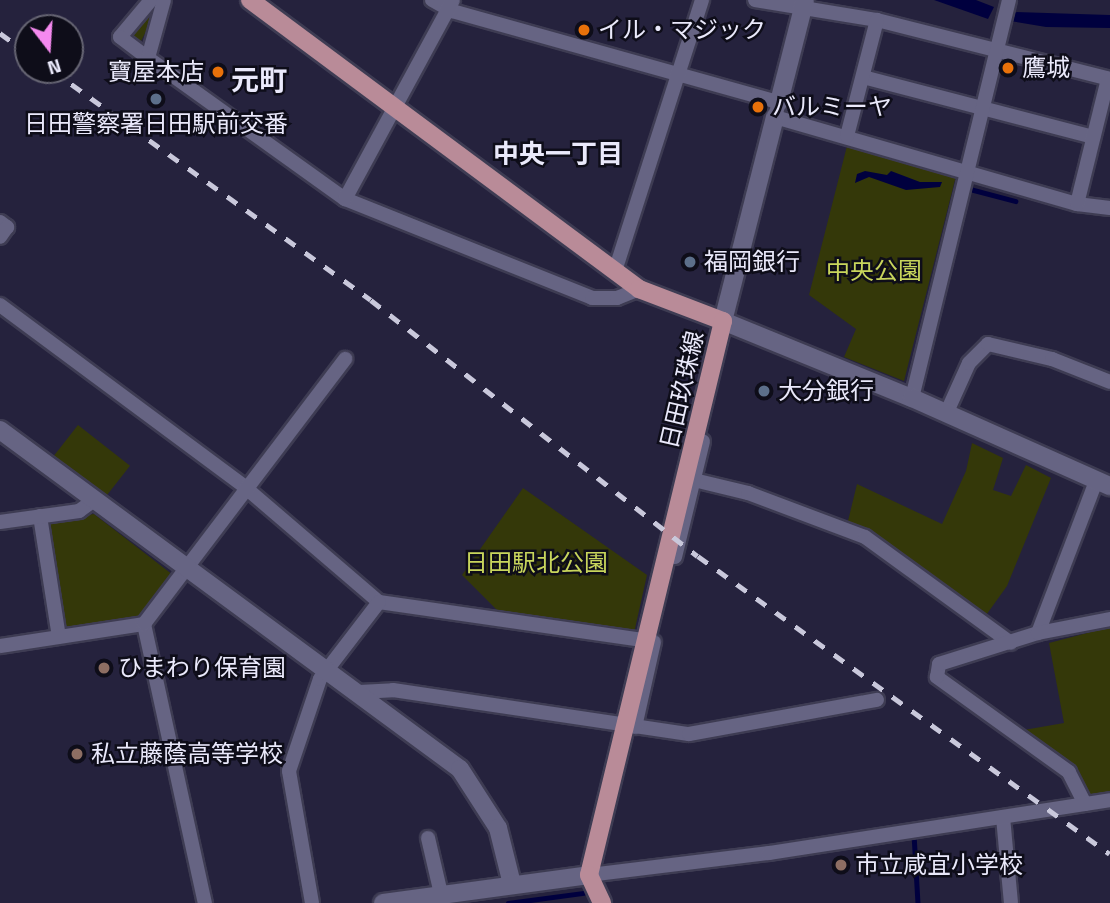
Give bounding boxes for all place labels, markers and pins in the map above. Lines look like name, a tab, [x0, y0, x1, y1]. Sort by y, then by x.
place label: イル・マジック	[598, 16, 766, 44]
marker: イル・マジック	[576, 22, 592, 38]
place label: 鷹城	[1022, 54, 1070, 82]
place label: 寶屋本店	[108, 58, 204, 86]
marker: 鷹城	[1000, 60, 1016, 76]
marker: 寶屋本店	[210, 64, 226, 80]
marker: 日田警察署日田駅前交番	[148, 91, 164, 107]
place label: バルミーヤ	[772, 93, 892, 121]
marker: バルミーヤ	[750, 99, 766, 115]
place label: 日田警察署日田駅前交番	[24, 110, 288, 138]
place label: 福岡銀行	[704, 248, 800, 276]
marker: 福岡銀行	[682, 254, 698, 270]
place label: 大分銀行	[778, 377, 874, 405]
marker: 大分銀行	[756, 383, 772, 399]
place label: ひまわり保育園	[118, 654, 286, 682]
marker: ひまわり保育園	[96, 660, 112, 676]
place label: 私立藤蔭高等学校	[91, 740, 283, 768]
marker: 私立藤蔭高等学校	[69, 746, 85, 762]
place label: 市立咸宜小学校	[855, 851, 1023, 879]
marker: 市立咸宜小学校	[833, 857, 849, 873]

